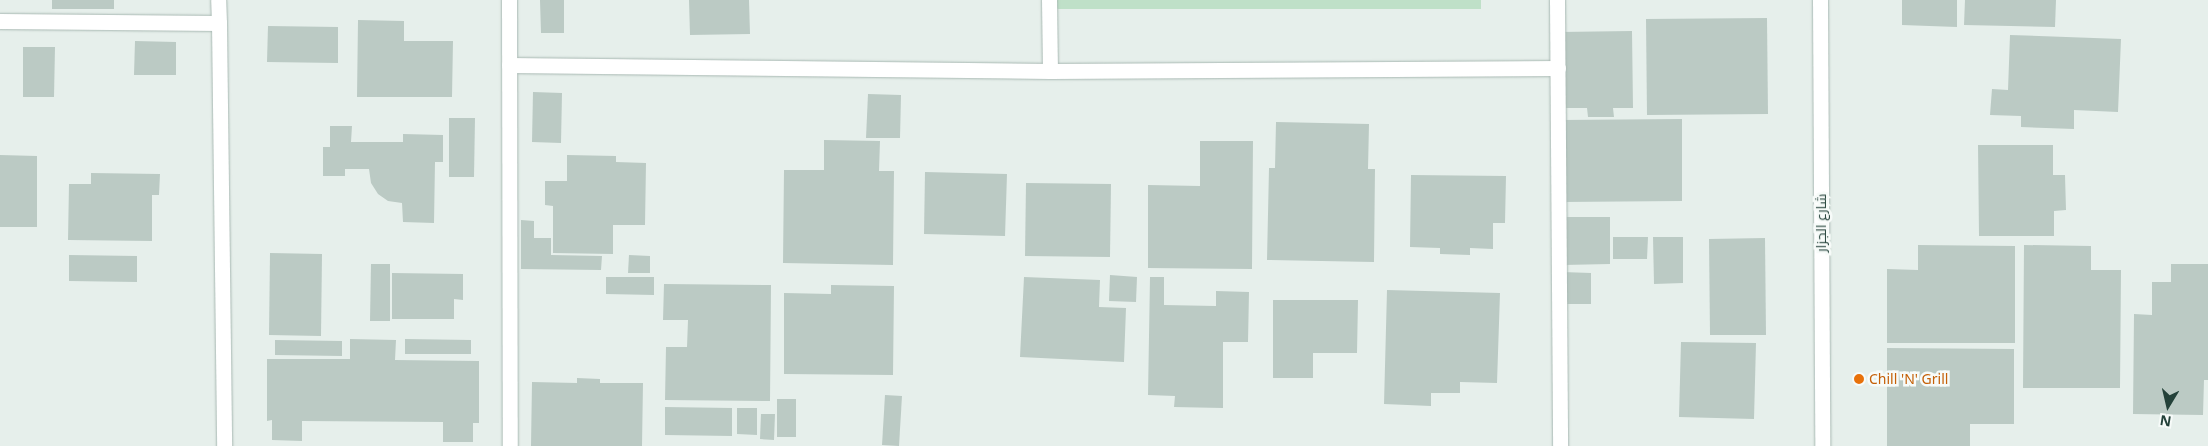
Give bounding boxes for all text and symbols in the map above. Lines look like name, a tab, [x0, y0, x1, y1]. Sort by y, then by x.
street label: شارع الجزار	[1813, 194, 1829, 252]
place label: Chill 'N' Grill	[1869, 371, 1948, 387]
marker: Chill 'N' Grill	[1853, 373, 1865, 385]
north arrow	[2143, 381, 2193, 431]
text: N	[2158, 411, 2173, 432]

